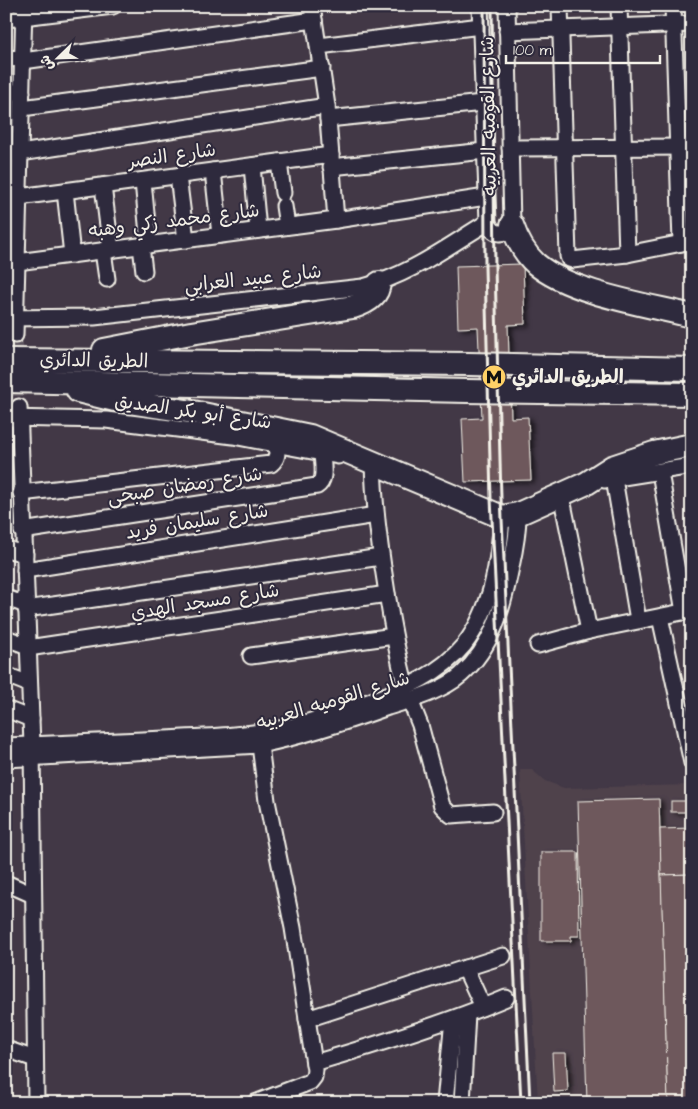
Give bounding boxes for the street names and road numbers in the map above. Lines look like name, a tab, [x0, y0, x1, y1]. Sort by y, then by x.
street label: شارع القوميه العربيه	[474, 36, 504, 196]
street label: شارع النصر	[124, 136, 218, 176]
street label: شارع محمد زكي وهبه	[87, 197, 261, 247]
street label: شارع عبيد العرابي	[183, 258, 323, 302]
street label: الطريق الدائري	[39, 347, 149, 375]
street label: شارع أبو بكر الصديق	[113, 388, 273, 436]
street label: شارع رمضان صبحى	[106, 460, 264, 512]
street label: شارع سليمان فريد	[124, 497, 270, 547]
street label: شارع مسجد الهدي	[129, 577, 281, 627]
street label: شارع القوميه العربيه	[253, 665, 413, 737]

